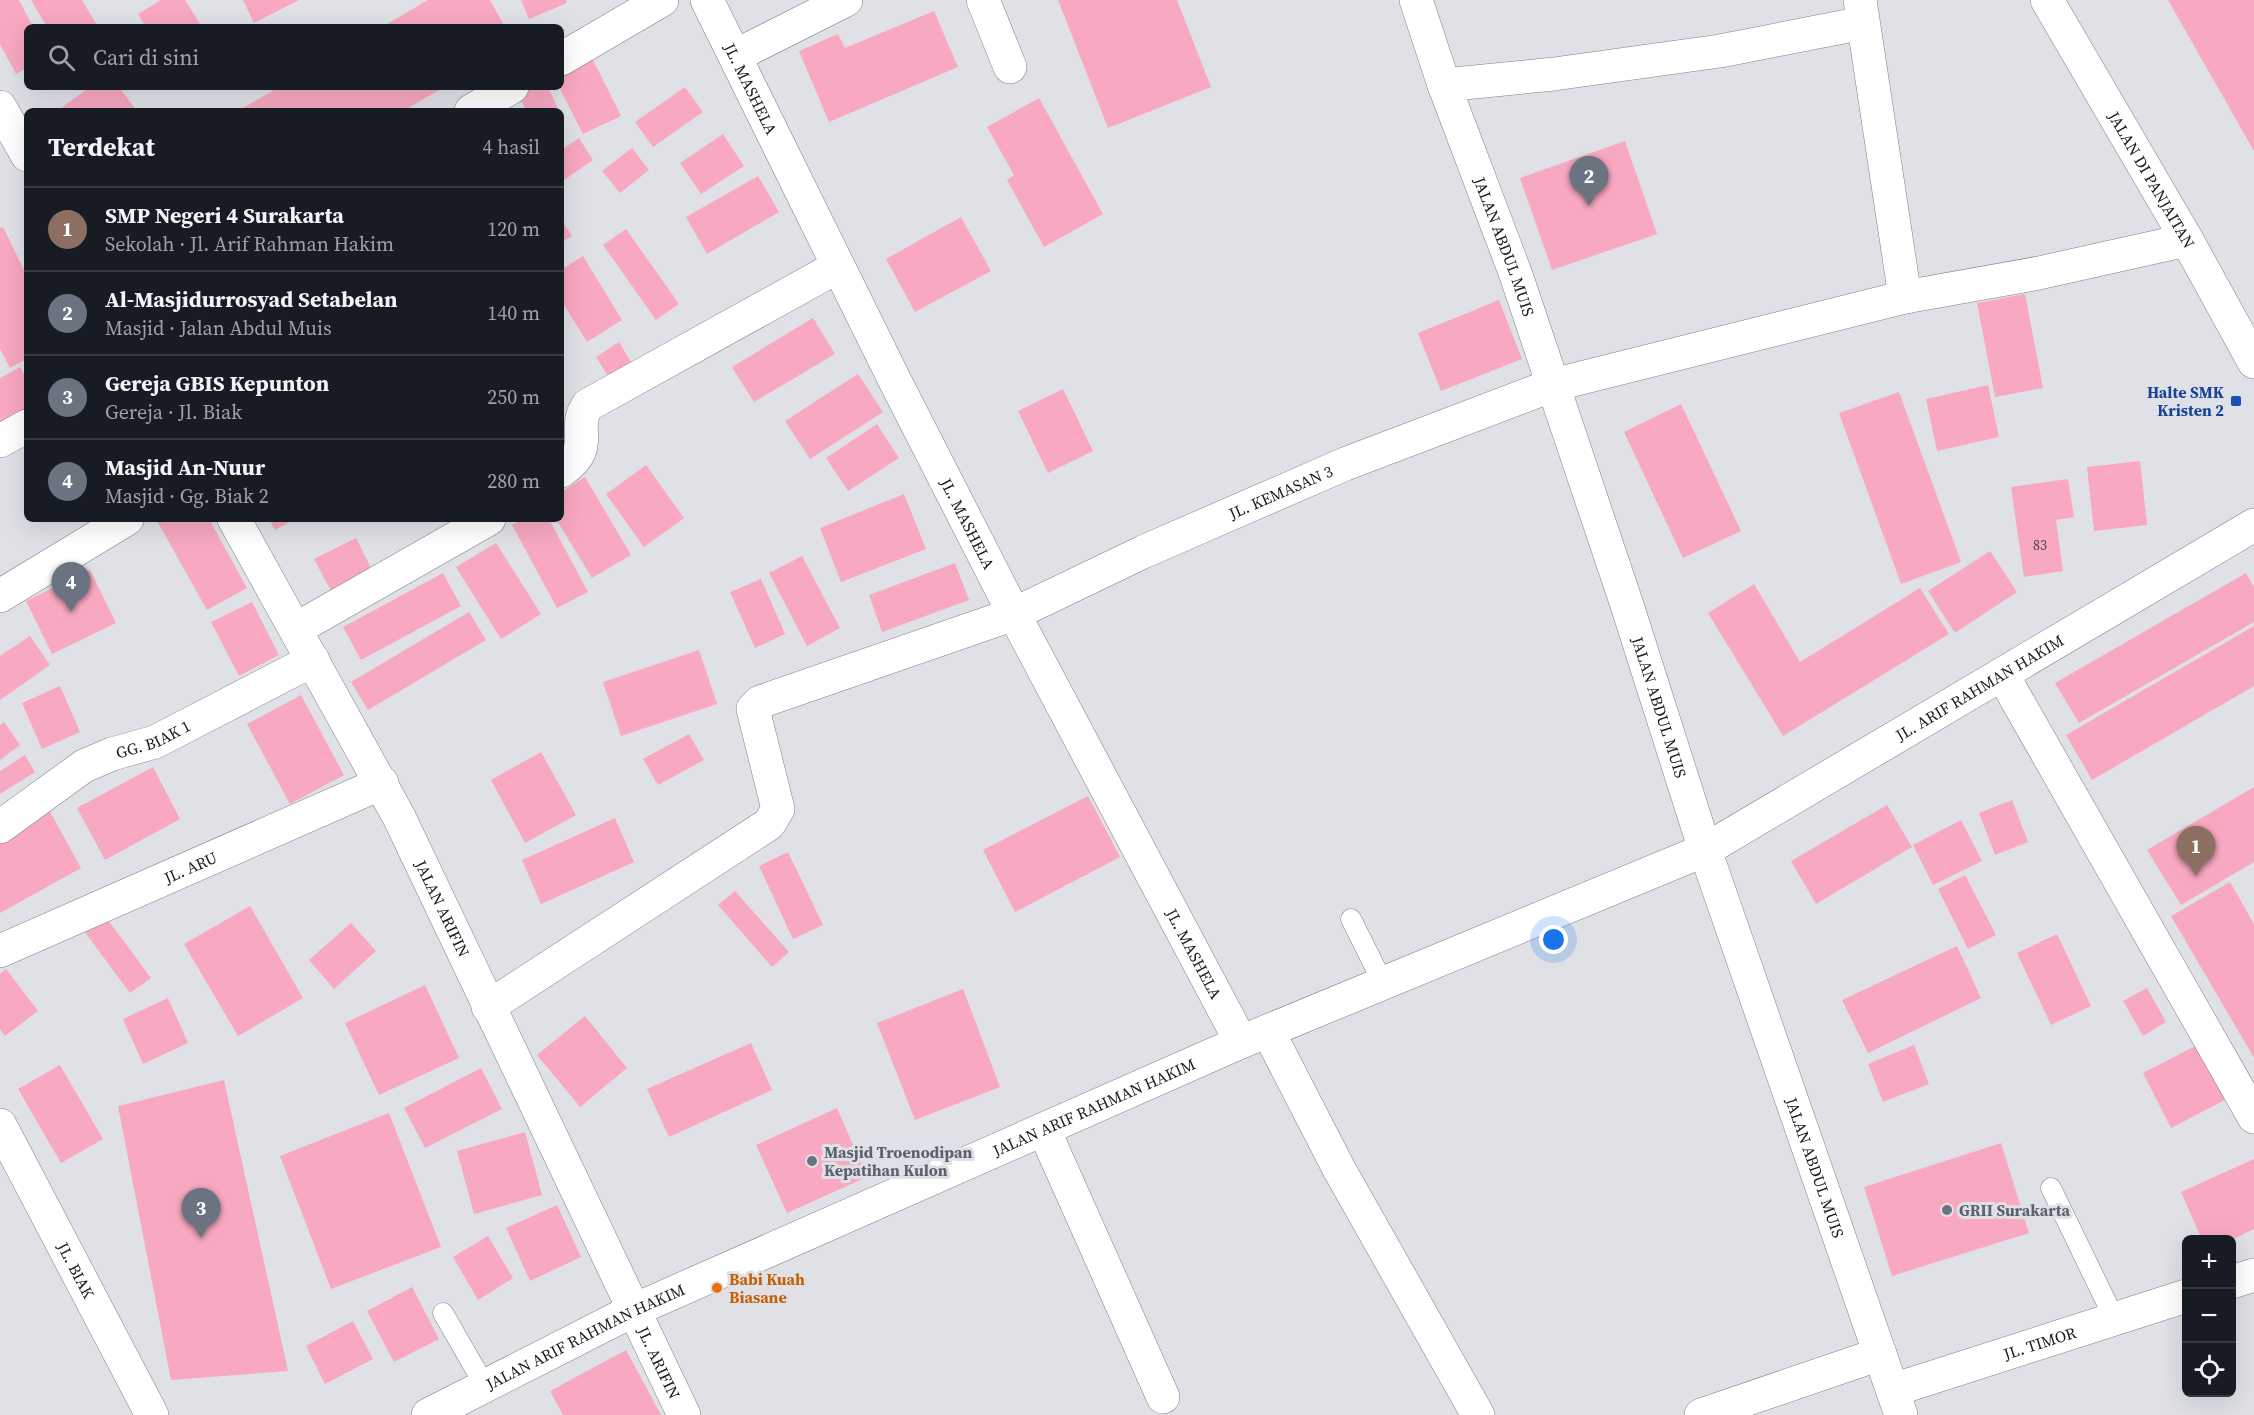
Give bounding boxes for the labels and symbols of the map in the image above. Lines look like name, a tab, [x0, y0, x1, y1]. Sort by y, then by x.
street label: JL. MASHELA	[718, 38, 783, 139]
street label: JALAN DI PANJAITAN	[2103, 106, 2200, 252]
pin: 2	[1570, 156, 1608, 206]
street label: JALAN ABDUL MUIS	[1468, 173, 1540, 319]
place label: Halte SMK Kristen 2	[2147, 381, 2225, 421]
marker: Halte SMK Kristen 2	[2229, 394, 2243, 408]
street label: JL. KEMASAN 3	[1224, 460, 1336, 525]
street label: JL. MASHELA	[935, 473, 1000, 573]
house number: 83	[2033, 535, 2047, 555]
pin: 4	[52, 562, 90, 612]
street label: JL. ARIF RAHMAN HAKIM	[1890, 629, 2068, 746]
street label: JALAN ABDUL MUIS	[1626, 633, 1692, 780]
street label: GG. BIAK 1	[113, 714, 194, 763]
pin: 1	[2176, 826, 2216, 876]
street label: JL. ARU	[159, 846, 221, 889]
street label: JALAN ARIFIN	[410, 856, 475, 961]
street label: JL. MASHELA	[1161, 904, 1227, 1003]
your location	[1539, 925, 1568, 954]
street label: JALAN ARIF RAHMAN HAKIM	[988, 1053, 1199, 1162]
street label: JALAN ABDUL MUIS	[1780, 1093, 1850, 1241]
place label: Masjid Troenodipan Kepatihan Kulon	[824, 1141, 972, 1181]
marker: Masjid Troenodipan Kepatihan Kulon	[805, 1154, 819, 1168]
pin: 3	[182, 1188, 220, 1238]
place label: GRII Surakarta	[1959, 1199, 2070, 1221]
marker: GRII Surakarta	[1940, 1203, 1954, 1217]
street label: JL. BIAK	[52, 1237, 100, 1303]
place label: Babi Kuah Biasane	[729, 1268, 805, 1308]
street label: JALAN ARIF RAHMAN HAKIM	[481, 1278, 688, 1395]
marker: Babi Kuah Biasane	[710, 1281, 724, 1295]
street label: JL. TIMOR	[2000, 1321, 2079, 1365]
street label: JL. ARIFIN	[632, 1322, 686, 1403]

